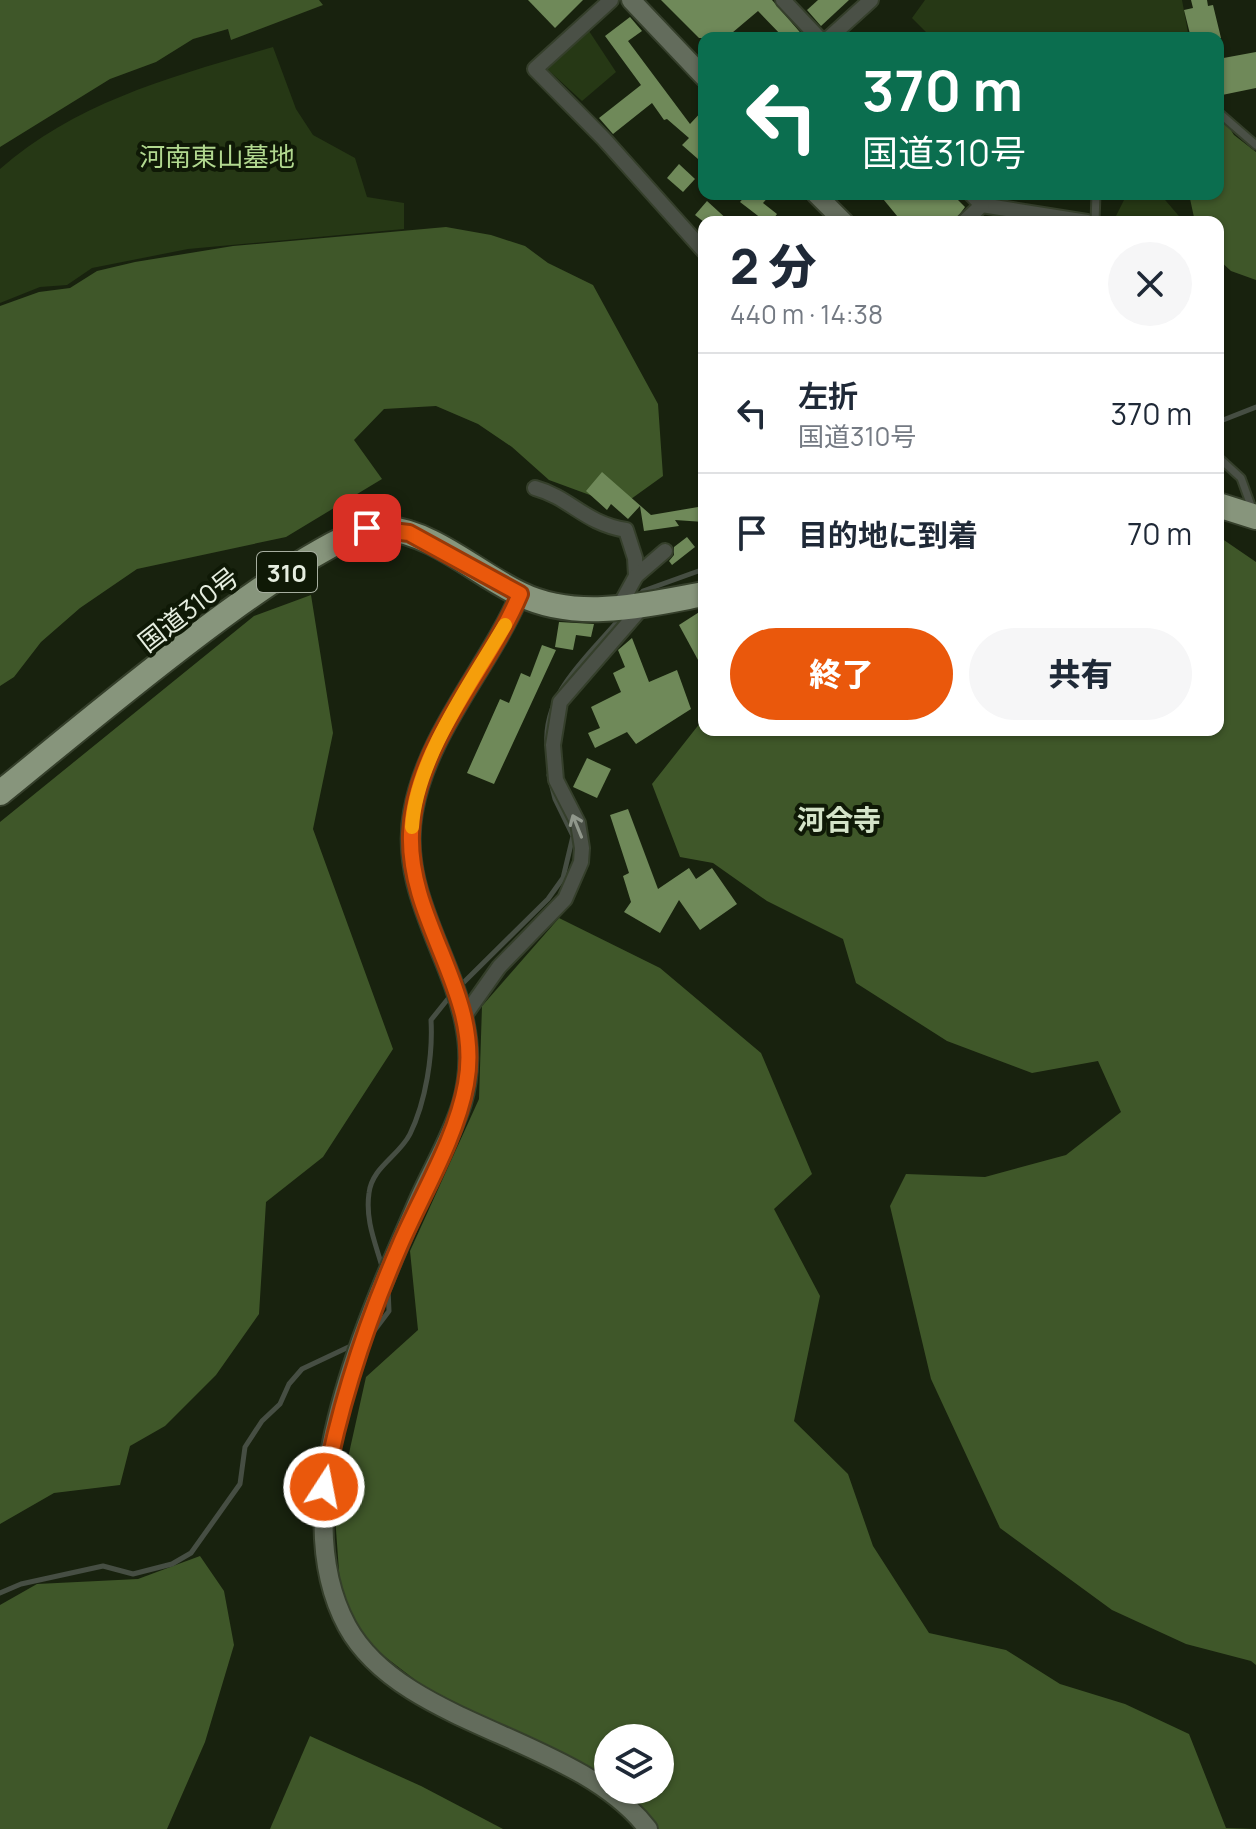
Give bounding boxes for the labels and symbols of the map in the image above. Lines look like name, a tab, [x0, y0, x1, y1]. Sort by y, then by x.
park label: 河南東山墓地	[139, 138, 295, 174]
pin	[333, 494, 401, 562]
road number: 310	[257, 552, 317, 592]
street label: 国道310号	[130, 558, 246, 660]
district label: 河合寺	[797, 800, 881, 838]
one-way arrow	[569, 814, 583, 838]
position arrow	[282, 1445, 366, 1529]

